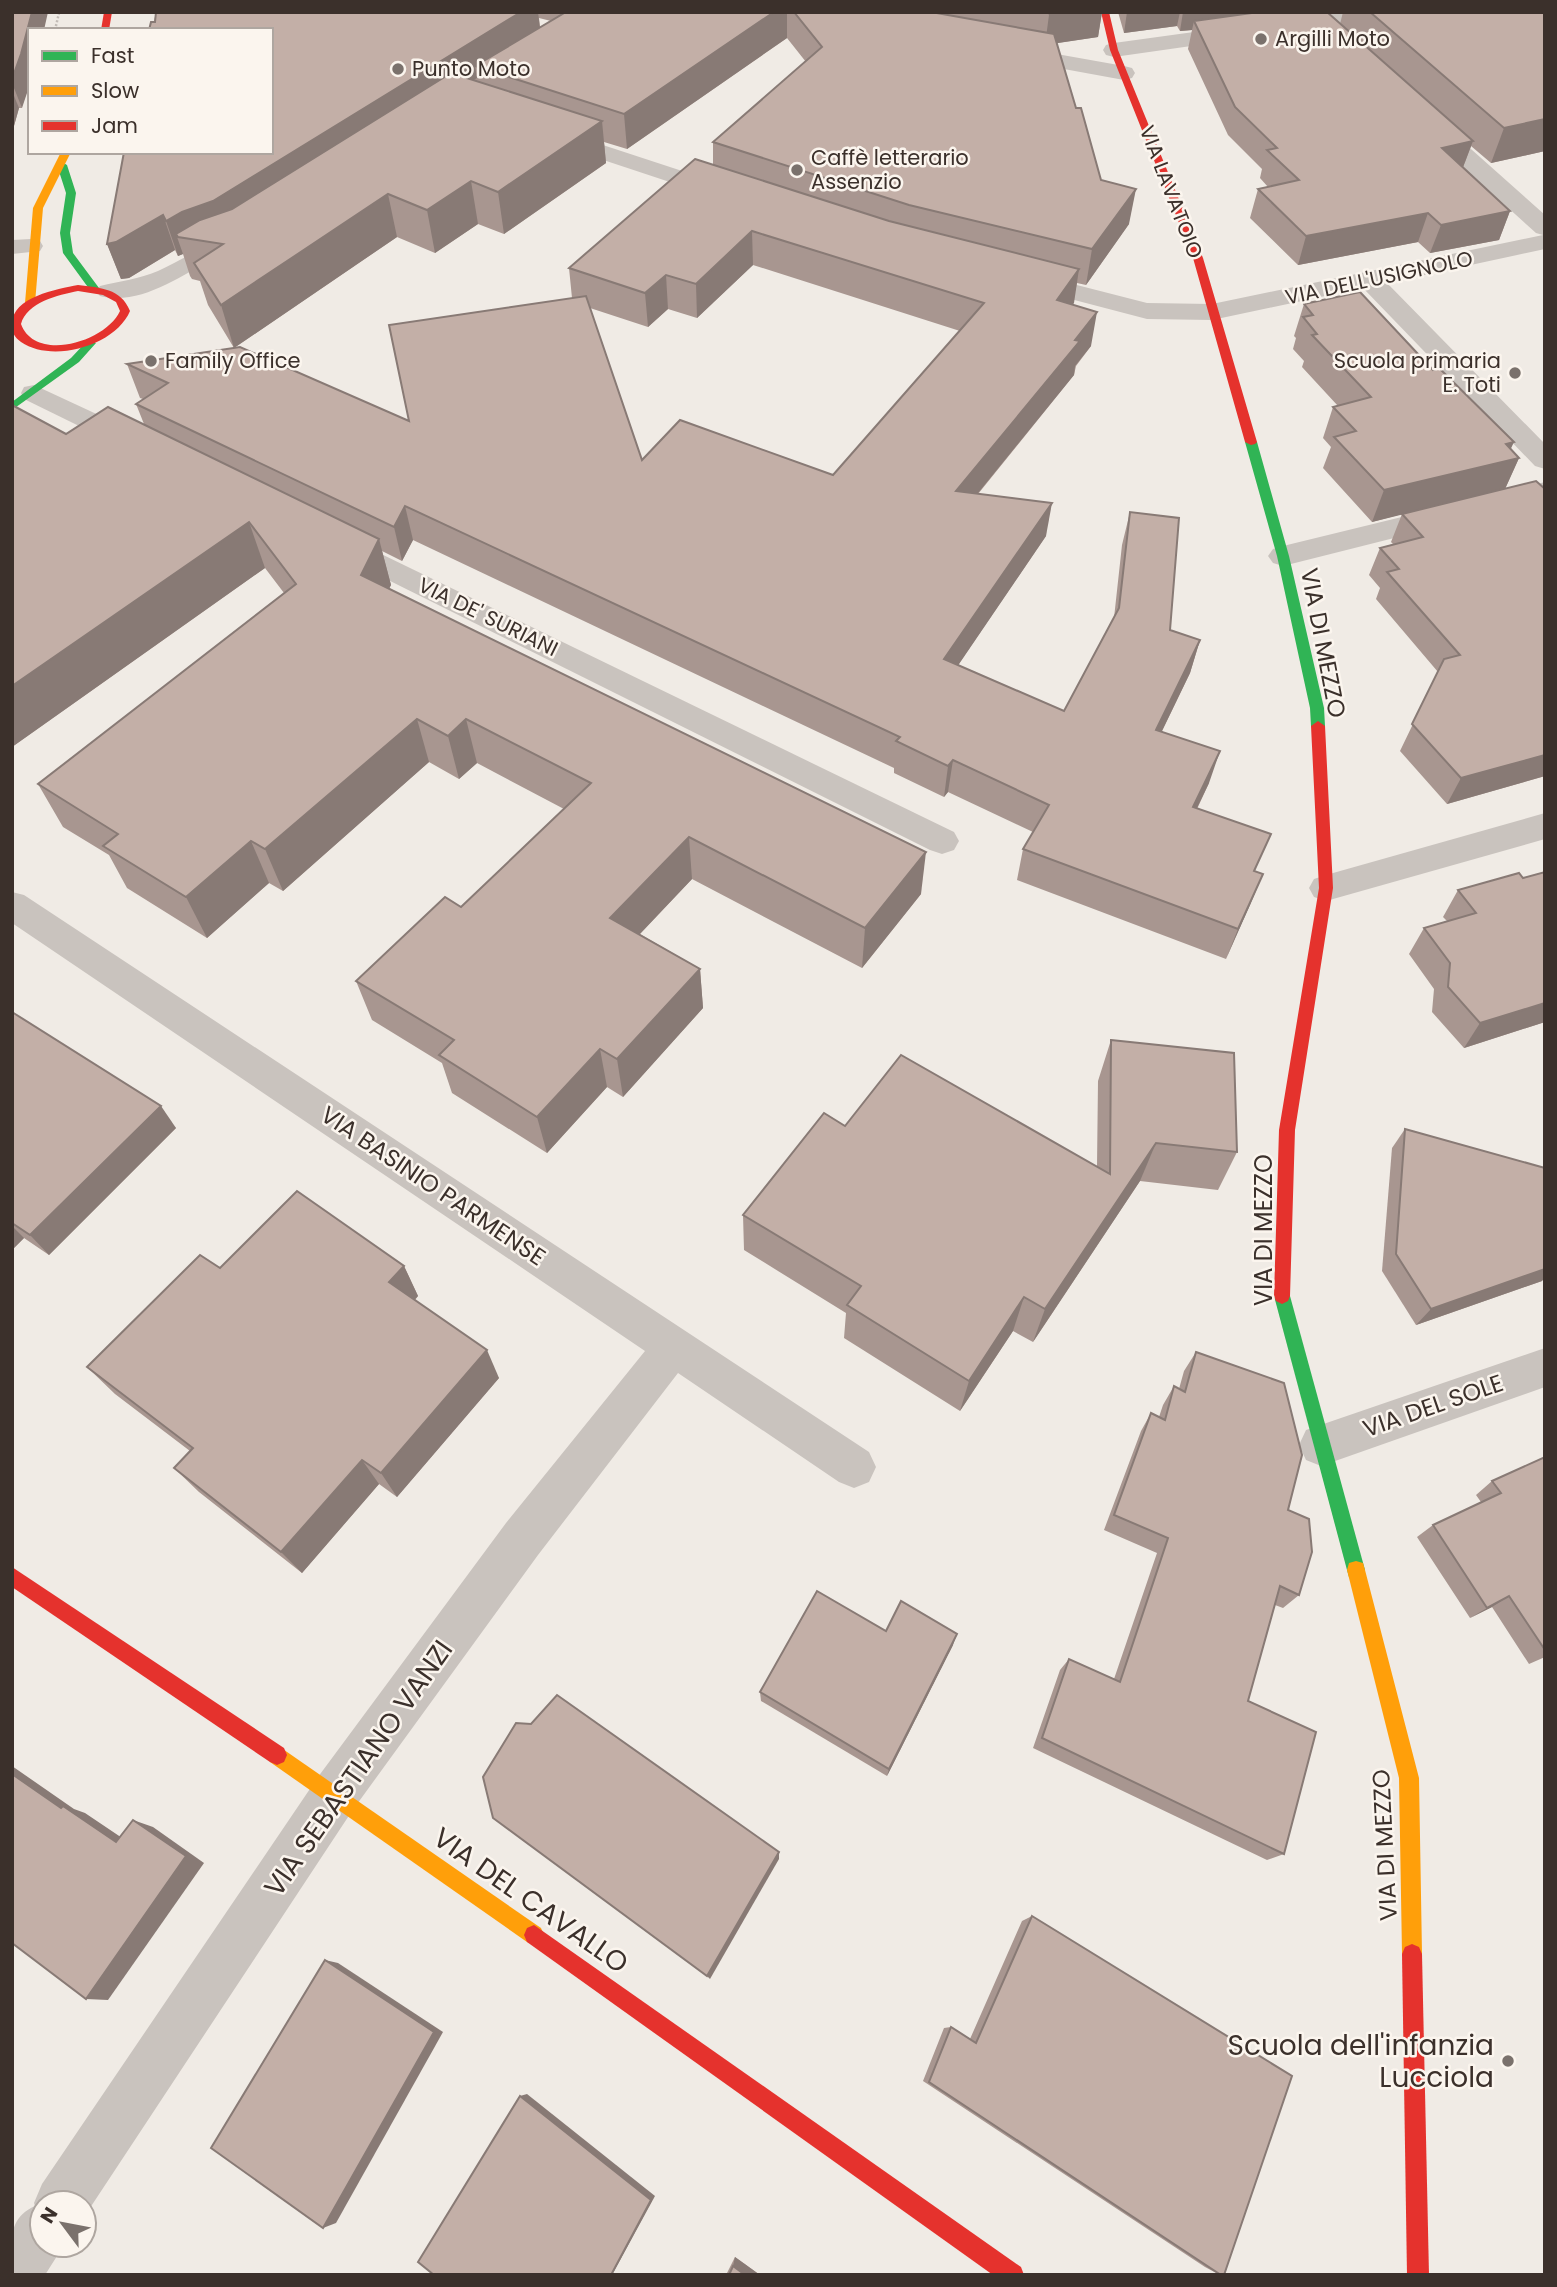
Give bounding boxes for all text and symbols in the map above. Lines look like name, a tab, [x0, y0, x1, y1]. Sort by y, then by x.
place label: Argilli Moto	[1275, 24, 1390, 53]
legend	[28, 28, 273, 154]
marker: Argilli Moto	[1253, 31, 1269, 47]
text: Fast	[91, 41, 134, 70]
place label: Punto Moto	[412, 54, 530, 83]
marker: Punto Moto	[390, 61, 406, 77]
text: Slow	[91, 76, 139, 105]
text: Jam	[91, 111, 138, 140]
street label: VIA LAVATOIO	[1133, 121, 1210, 262]
place label: Caffè letterario Assenzio	[811, 143, 969, 196]
marker: Caffè letterario Assenzio	[789, 162, 805, 178]
street label: VIA DELL'USIGNOLO	[1282, 243, 1475, 312]
place label: Family Office	[165, 346, 300, 375]
place label: Scuola primaria E. Toti	[1334, 346, 1501, 399]
marker: Family Office	[143, 353, 159, 369]
marker: Scuola primaria E. Toti	[1507, 365, 1523, 381]
street label: VIA DI MEZZO	[1293, 565, 1354, 721]
street label: VIA DE' SURIANI	[413, 570, 563, 663]
street label: VIA BASINIO PARMENSE	[314, 1098, 552, 1273]
street label: VIA DI MEZZO	[1247, 1154, 1280, 1306]
street label: VIA DEL SOLE	[1358, 1366, 1507, 1445]
street label: VIA SEBASTIANO VANZI	[255, 1632, 462, 1904]
street label: VIA DI MEZZO	[1364, 1768, 1405, 1922]
street label: VIA DEL CAVALLO	[425, 1818, 636, 1982]
place label: Scuola dell'infanzia Lucciola	[1227, 2026, 1494, 2097]
marker: Scuola dell'infanzia Lucciola	[1500, 2053, 1516, 2069]
north arrow	[28, 2189, 98, 2259]
text: N	[34, 2202, 64, 2228]

